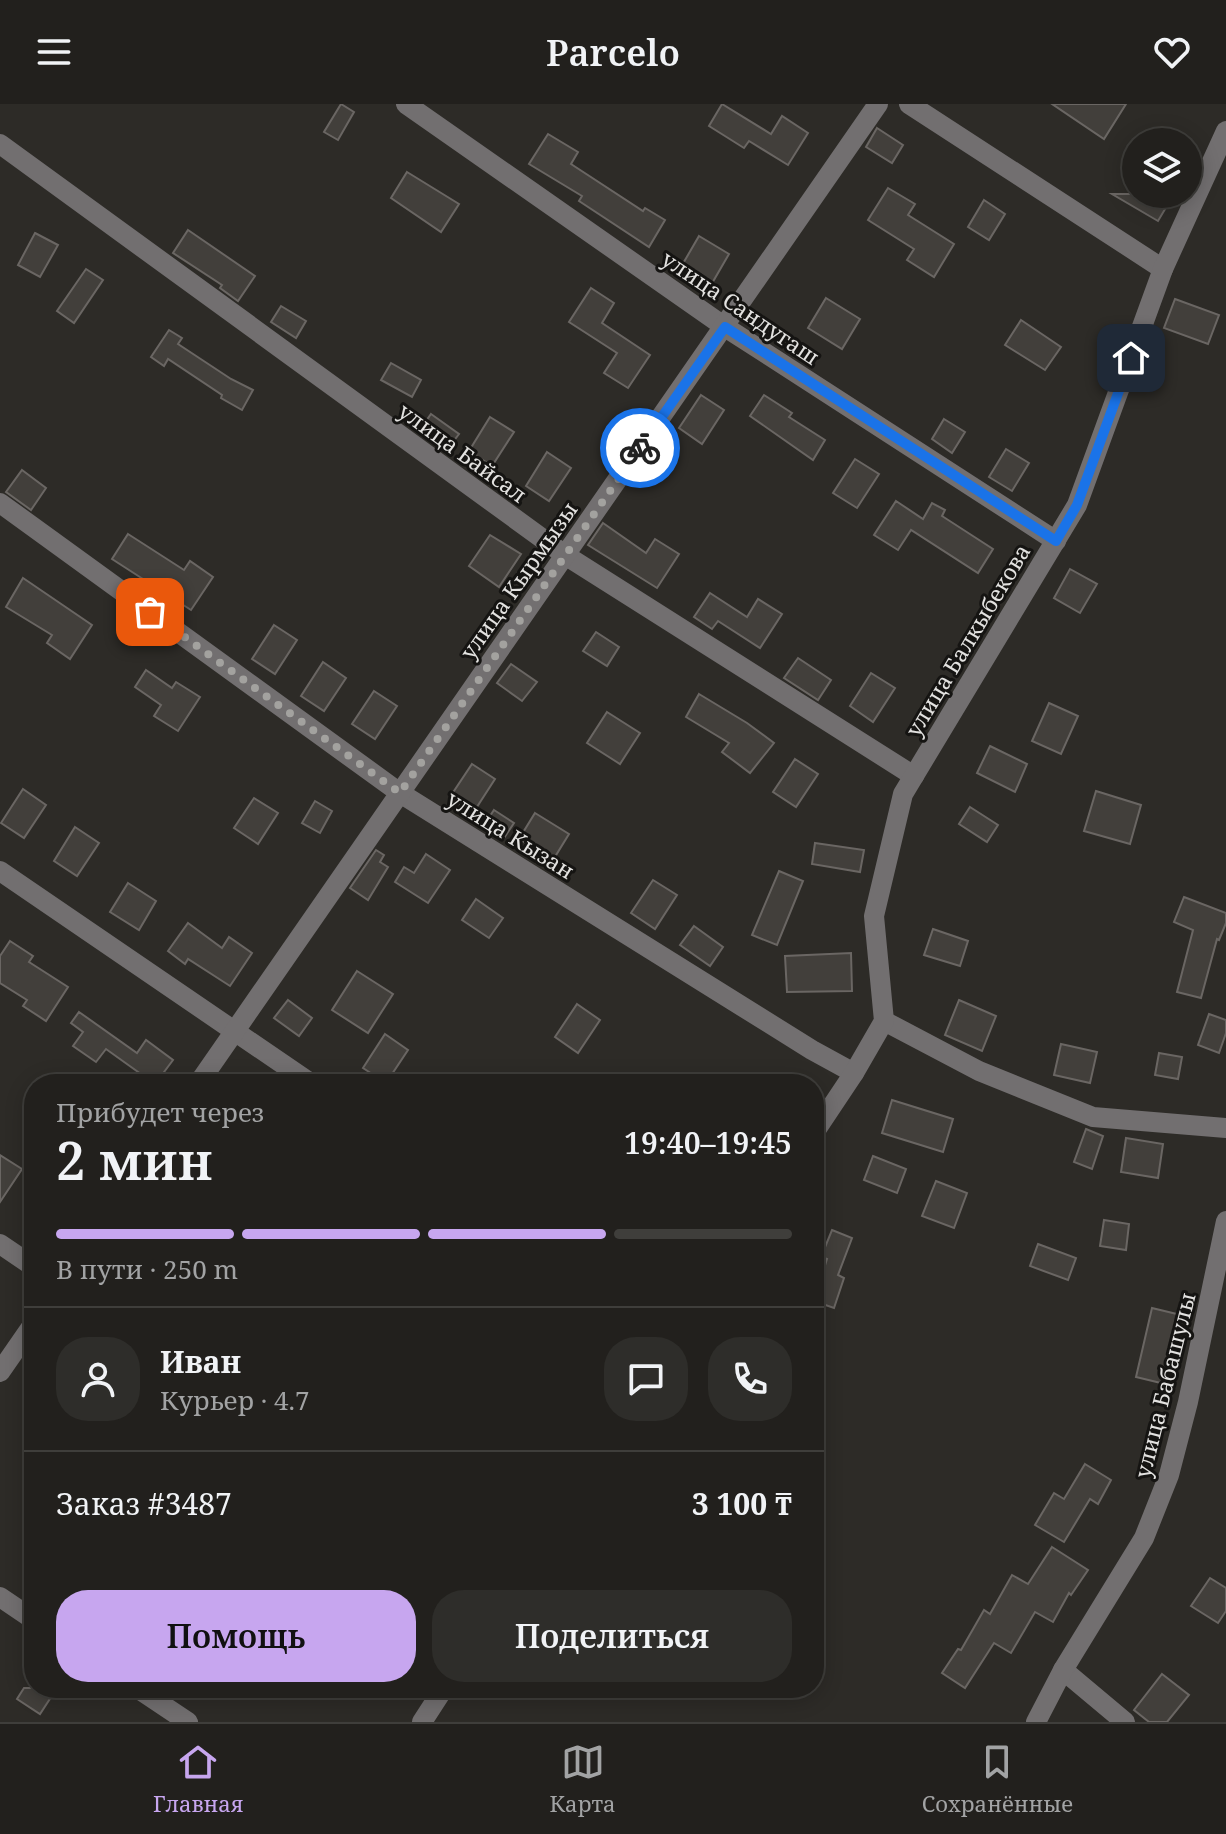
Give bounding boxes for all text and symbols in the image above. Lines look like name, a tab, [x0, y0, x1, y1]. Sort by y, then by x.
text: Parcelo	[546, 28, 680, 77]
icon: menu	[32, 30, 76, 74]
icon: heart	[1150, 30, 1194, 74]
map controls	[1122, 128, 1202, 208]
button: layers	[1122, 128, 1202, 208]
street label: улица Сандугаш	[656, 243, 826, 371]
pin	[1097, 324, 1165, 392]
icon: home	[1109, 336, 1153, 380]
street label: улица Байсал	[393, 395, 533, 509]
courier	[600, 408, 680, 488]
icon: bike	[618, 426, 662, 470]
street label: улица Кырмызы	[452, 495, 584, 665]
street label: улица Балкыбекова	[898, 538, 1036, 742]
pin	[116, 578, 184, 646]
icon: bag	[128, 590, 172, 634]
street label: улица Кызан	[442, 783, 580, 885]
text: Прибудет через	[56, 1094, 264, 1130]
text: 19:40–19:45	[624, 1122, 792, 1163]
text: 2 мин	[56, 1124, 213, 1195]
text: В пути · 250 m	[56, 1251, 238, 1287]
street label: улица Бабашулы	[1126, 1289, 1202, 1481]
button: person	[56, 1337, 140, 1421]
button: chat	[604, 1337, 688, 1421]
button: phone	[708, 1337, 792, 1421]
text: Иван	[160, 1341, 241, 1382]
text: Курьер · 4.7	[160, 1382, 310, 1418]
text: Заказ #3487	[56, 1483, 232, 1524]
text: 3 100 ₸	[692, 1483, 792, 1524]
button: Помощь	[56, 1590, 416, 1682]
button: Поделиться	[432, 1590, 792, 1682]
tab: Главная	[153, 1740, 243, 1818]
tab: Карта	[549, 1740, 616, 1818]
tab: Сохранённые	[922, 1740, 1073, 1818]

